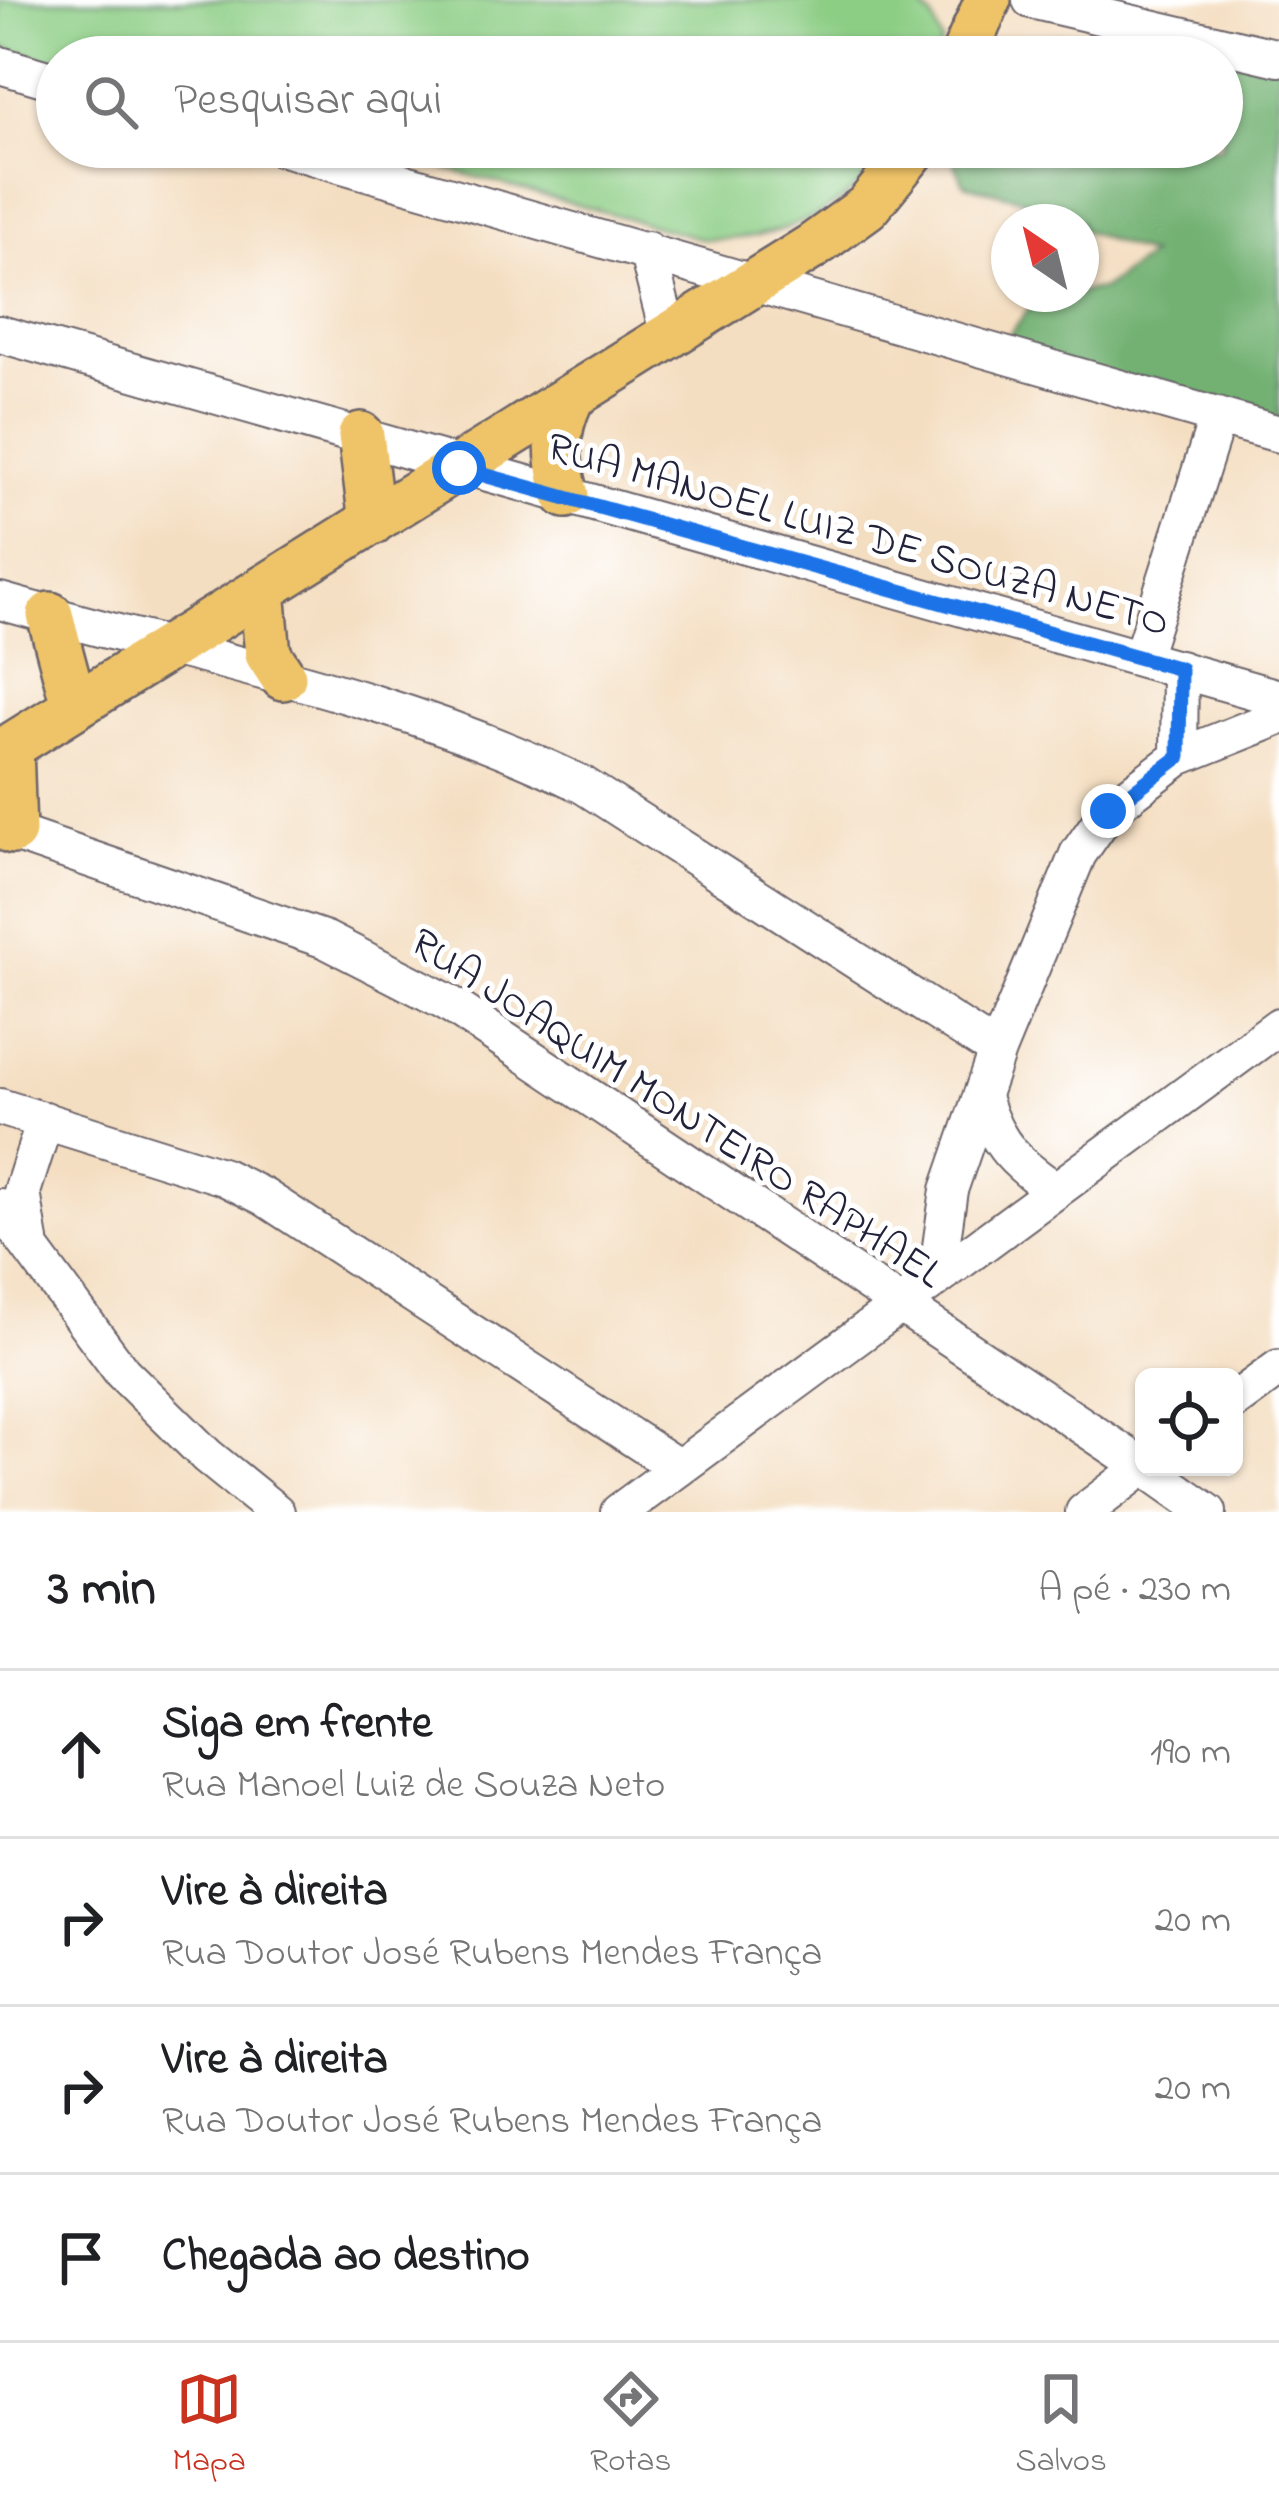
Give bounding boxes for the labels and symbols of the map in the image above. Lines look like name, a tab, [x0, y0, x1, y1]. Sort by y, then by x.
north arrow	[991, 204, 1099, 312]
street label: RUA MANOEL LUIZ DE SOUZA NETO	[539, 418, 1176, 655]
route start	[432, 441, 486, 495]
route end	[1081, 784, 1135, 838]
street label: RUA JOAQUIM MONTEIRO RAPHAEL	[397, 914, 954, 1306]

